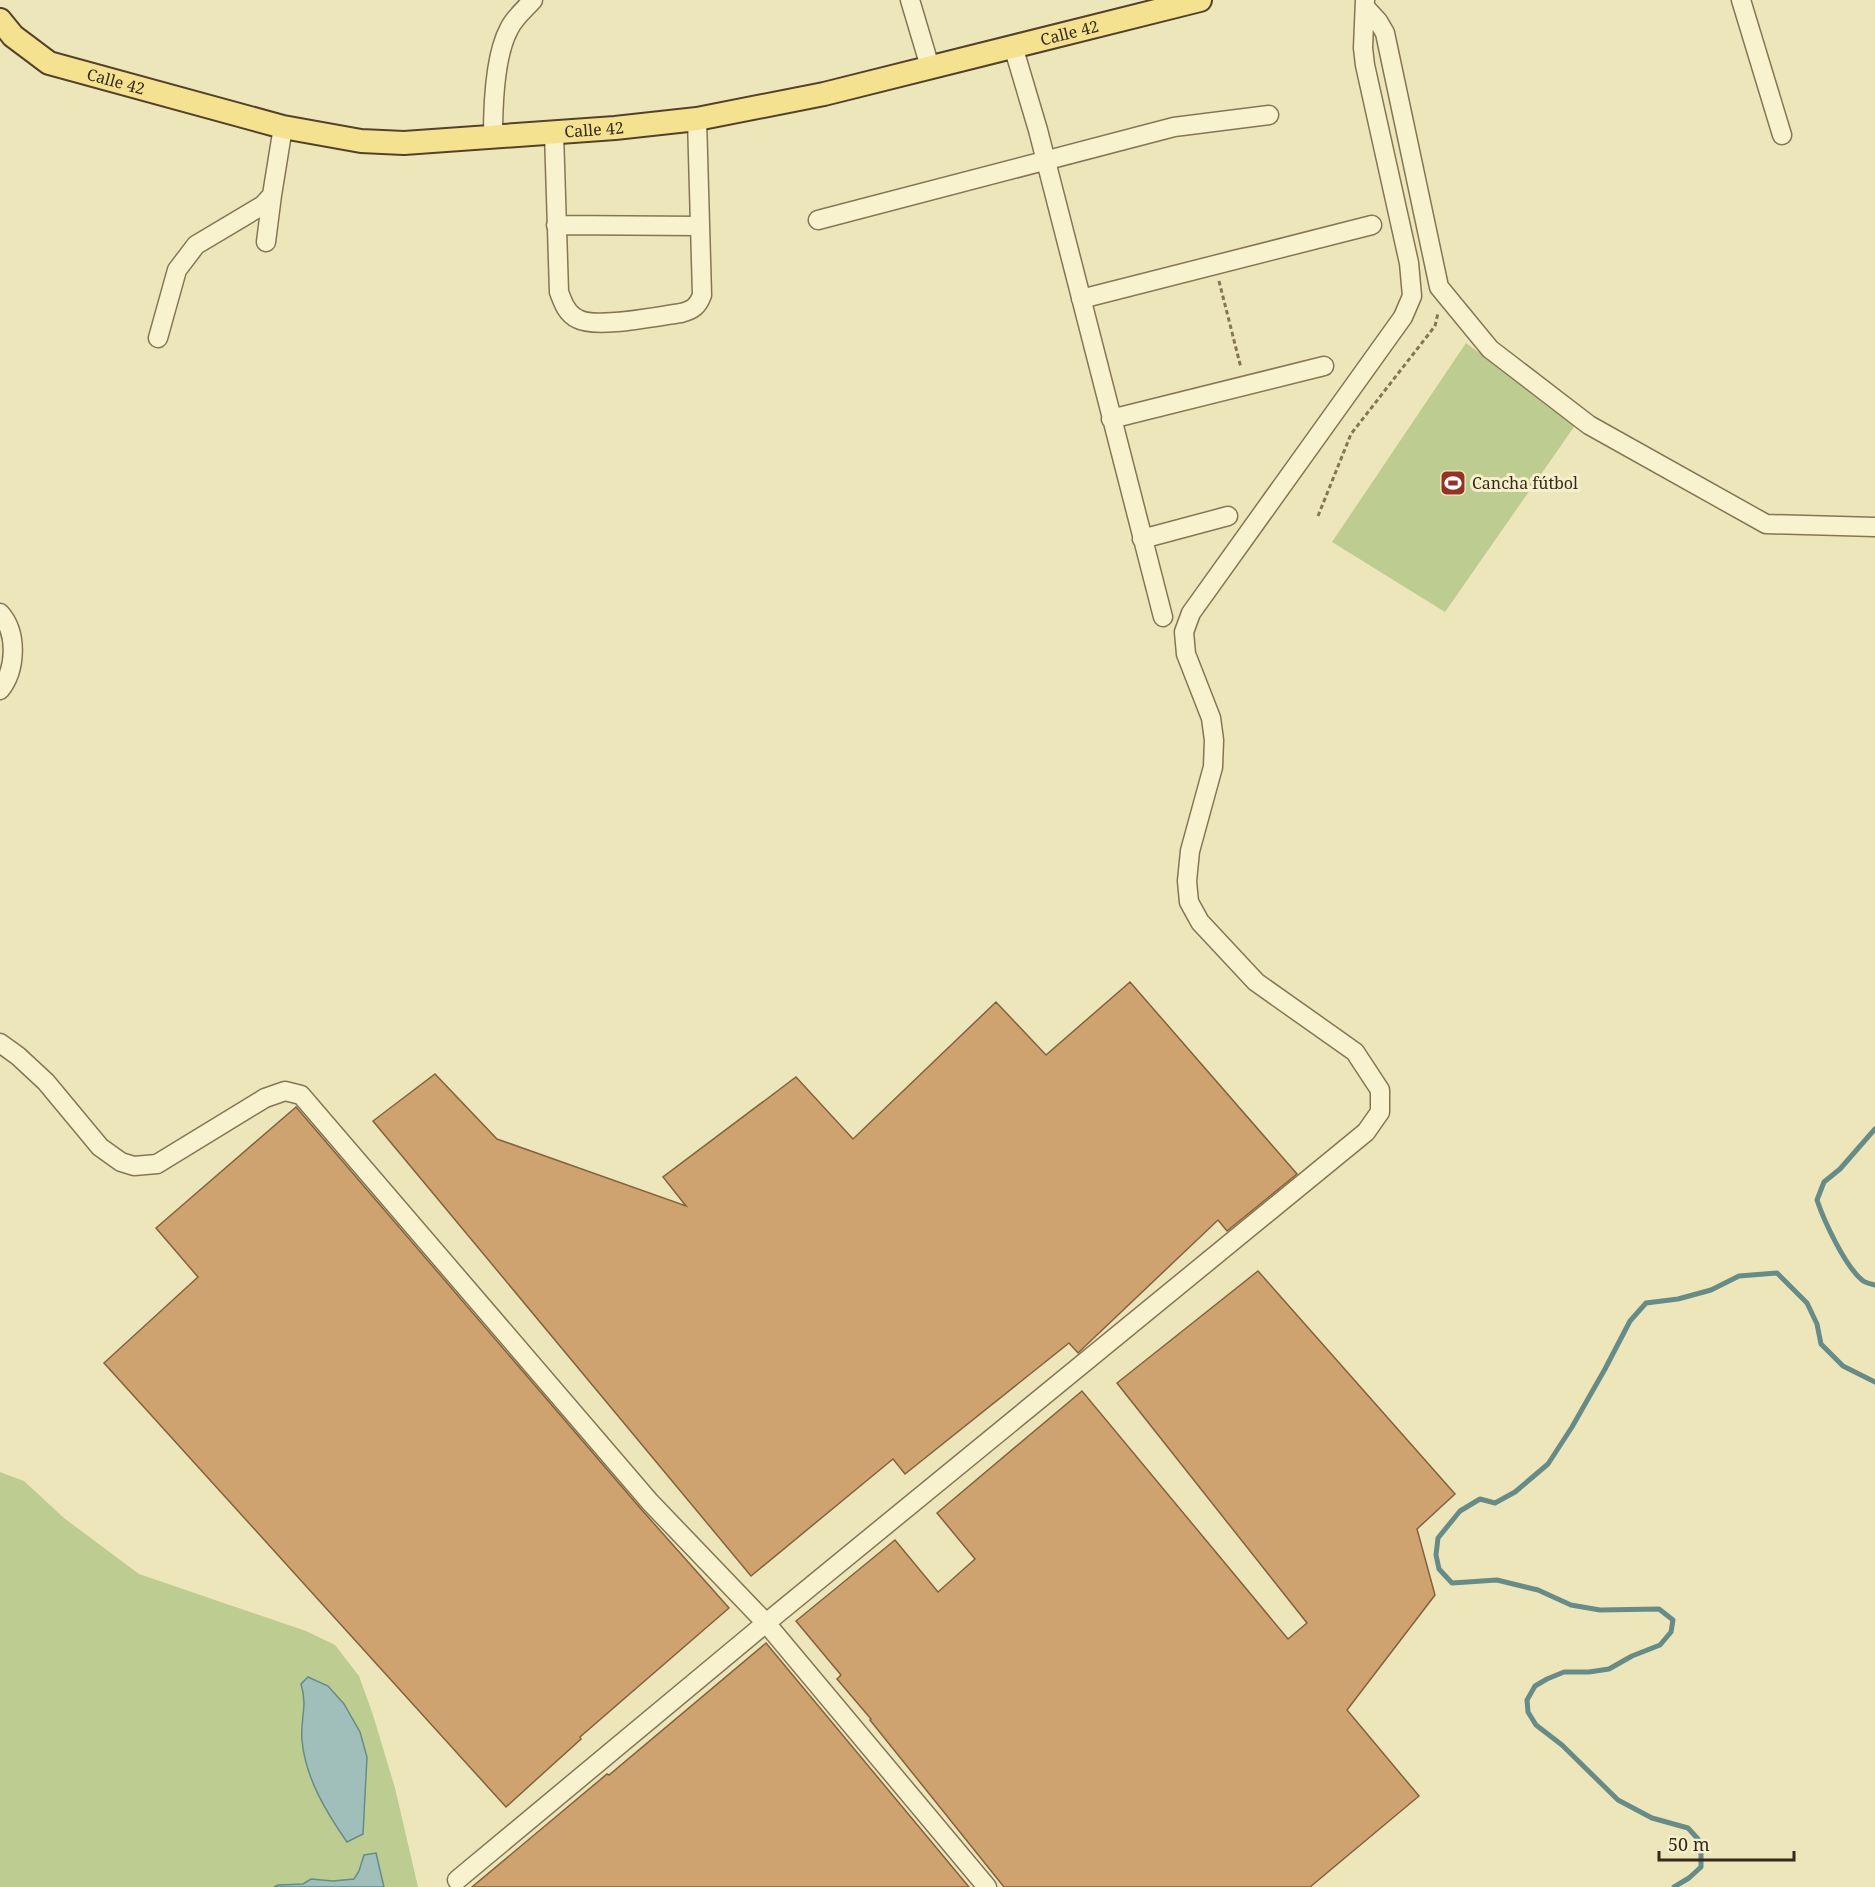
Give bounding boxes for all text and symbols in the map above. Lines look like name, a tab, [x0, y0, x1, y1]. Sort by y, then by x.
street label: Calle 42	[1038, 15, 1101, 51]
street label: Calle 42	[84, 63, 147, 100]
street label: Calle 42	[564, 116, 625, 143]
sports icon: Cancha fútbol	[1438, 468, 1468, 498]
place label: Cancha fútbol	[1472, 472, 1578, 494]
scale bar	[1659, 1824, 1794, 1862]
text: 50 m	[1668, 1832, 1710, 1856]

